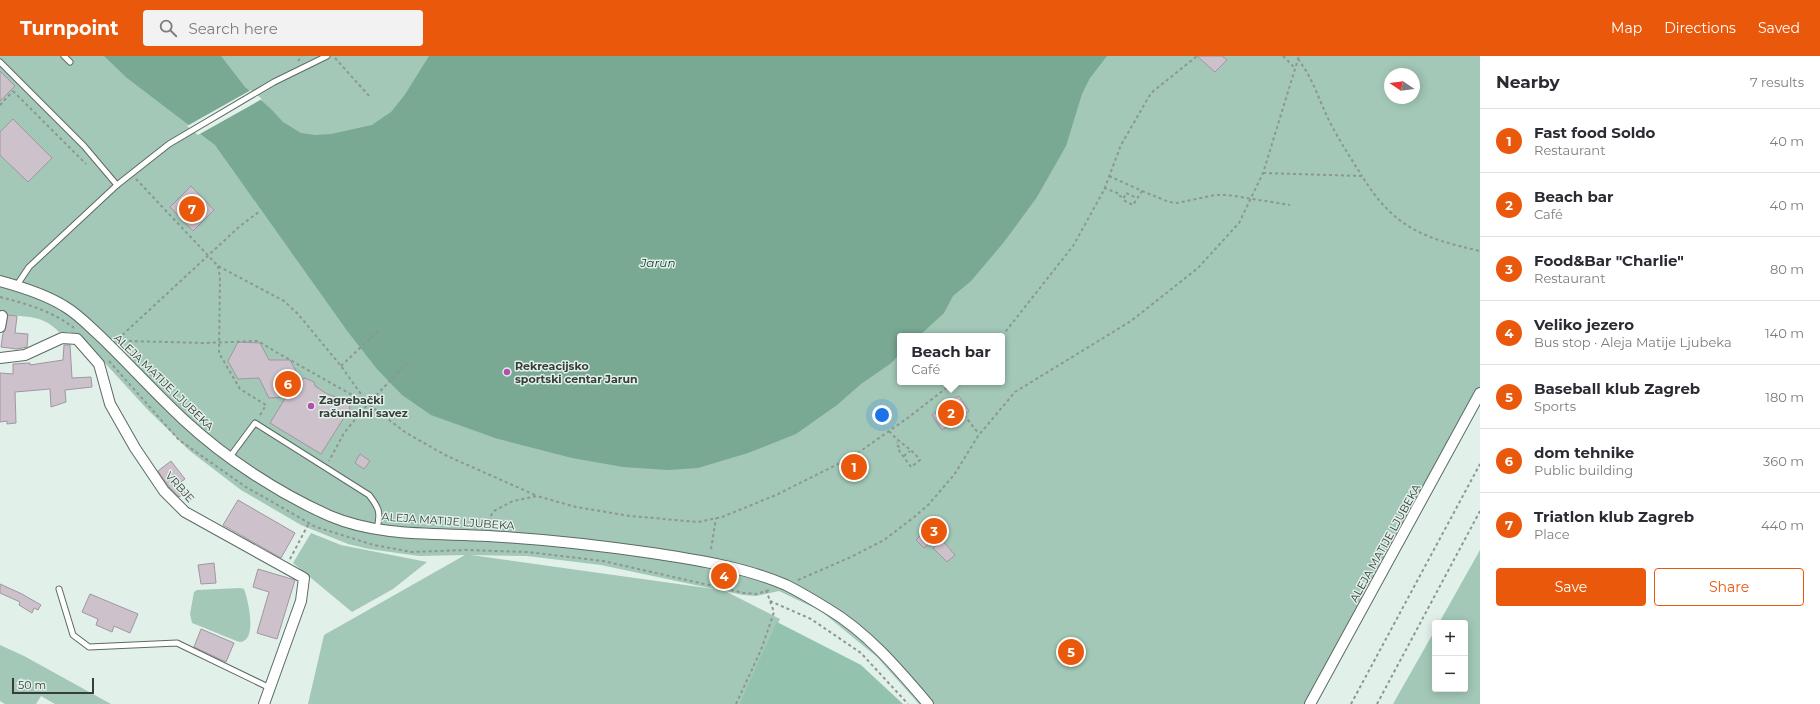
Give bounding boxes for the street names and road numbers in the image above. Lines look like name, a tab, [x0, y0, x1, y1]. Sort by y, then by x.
street label: ALEJA MATIJE LJUBEKA	[111, 331, 217, 433]
street label: VRBJE	[163, 469, 197, 505]
street label: ALEJA MATIJE LJUBEKA	[1347, 481, 1423, 605]
street label: ALEJA MATIJE LJUBEKA	[381, 509, 515, 533]

